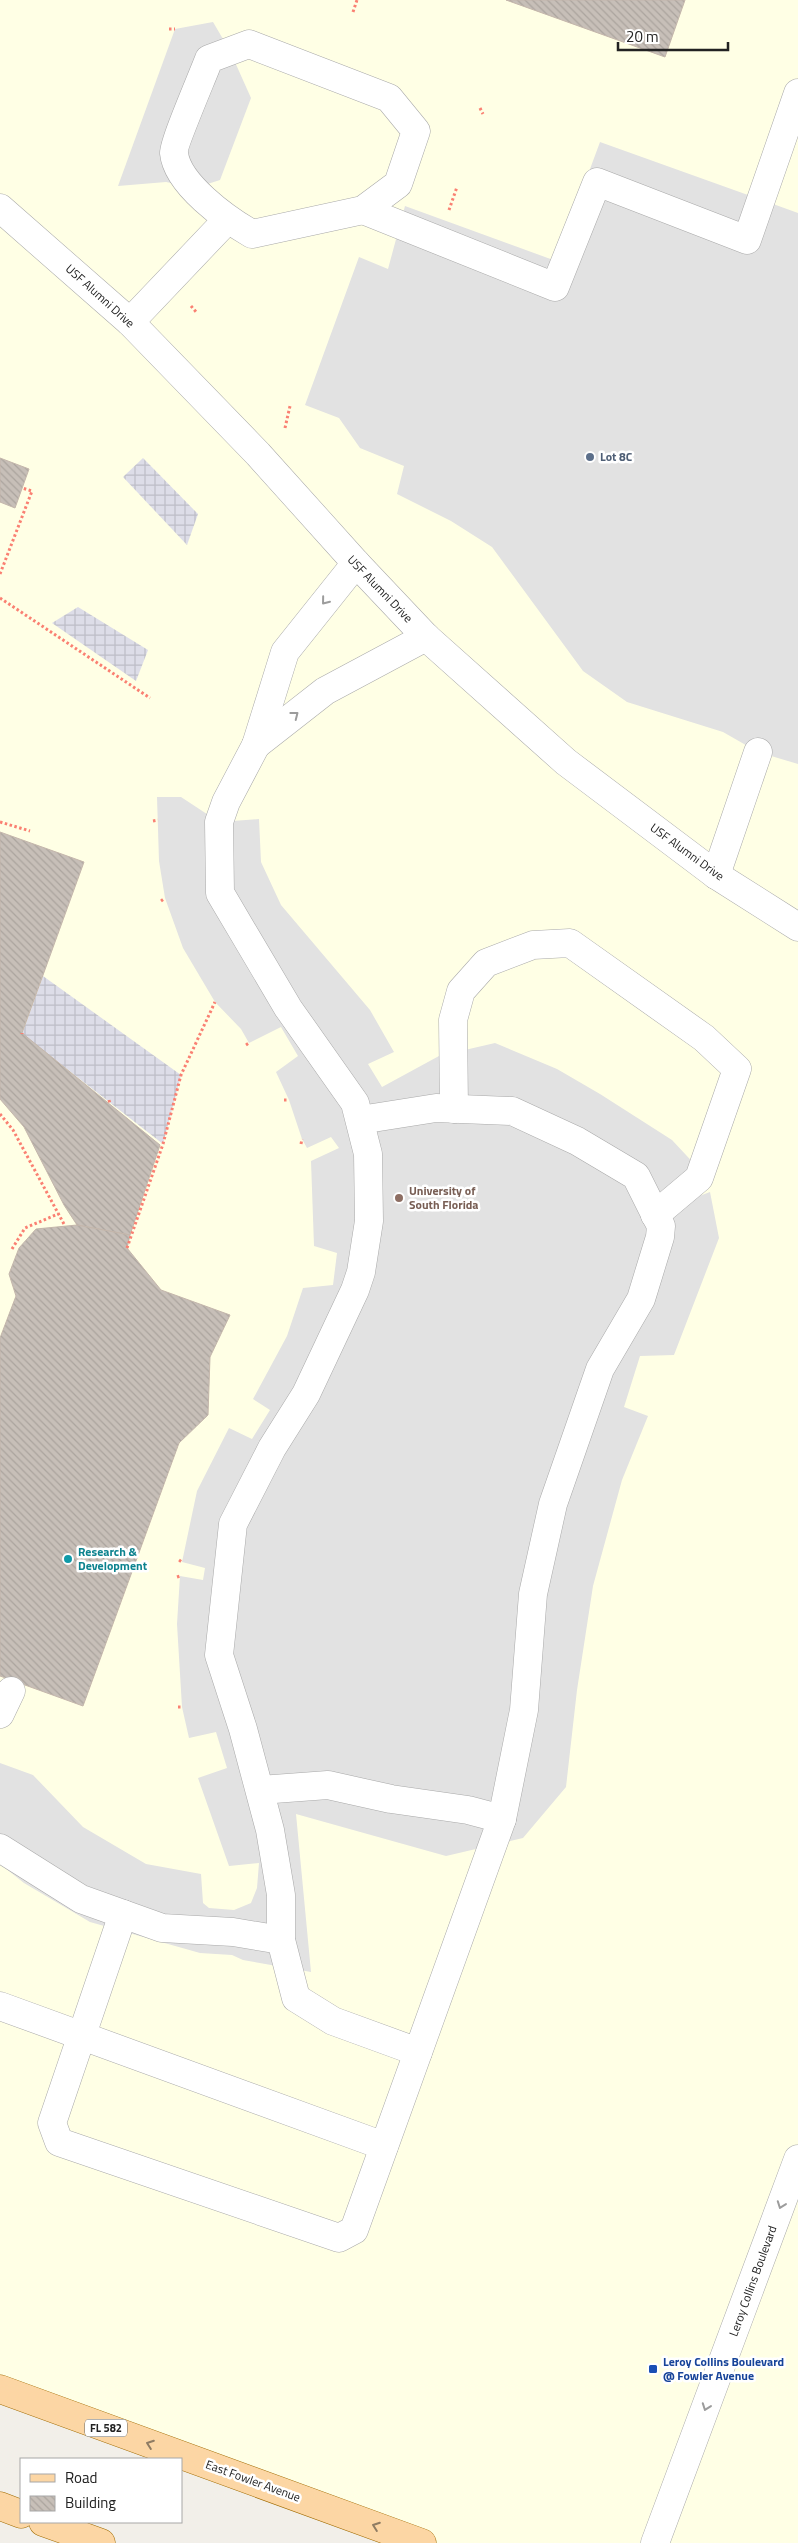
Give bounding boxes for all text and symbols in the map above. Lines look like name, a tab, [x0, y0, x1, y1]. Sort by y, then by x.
scale bar	[618, 20, 728, 52]
text: 20 m	[626, 25, 659, 48]
street label: USF Alumni Drive	[61, 259, 139, 332]
place label: Lot 8C	[600, 447, 633, 466]
marker: Lot 8C	[584, 451, 596, 463]
street label: USF Alumni Drive	[343, 551, 418, 627]
one-way arrow	[323, 595, 331, 604]
one-way arrow	[289, 711, 298, 720]
street label: USF Alumni Drive	[646, 818, 728, 885]
place label: University of South Florida	[409, 1181, 478, 1214]
marker: University of South Florida	[393, 1192, 405, 1204]
place label: Research & Development	[78, 1542, 148, 1575]
marker: Research & Development	[62, 1553, 74, 1565]
one-way arrow	[777, 2200, 787, 2209]
street label: Leroy Collins Boulevard	[724, 2223, 781, 2339]
place label: Leroy Collins Boulevard @ Fowler Avenue	[663, 2352, 784, 2385]
marker: Leroy Collins Boulevard @ Fowler Avenue	[647, 2363, 659, 2375]
one-way arrow	[702, 2402, 712, 2410]
road number: FL 582	[85, 2420, 127, 2436]
one-way arrow	[146, 2440, 155, 2450]
street label: East Fowler Avenue	[203, 2455, 303, 2507]
legend	[20, 2458, 182, 2523]
text: Road	[65, 2466, 97, 2489]
text: Building	[65, 2491, 116, 2514]
one-way arrow	[373, 2522, 381, 2532]

